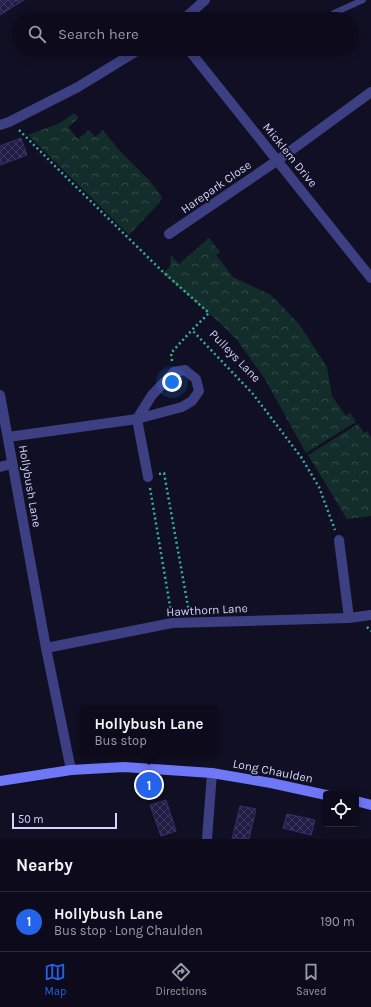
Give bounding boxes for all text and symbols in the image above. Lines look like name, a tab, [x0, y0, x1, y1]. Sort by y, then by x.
search box	[12, 12, 359, 56]
icon: search	[26, 23, 48, 45]
text: Search here	[58, 25, 139, 43]
street label: Micklem Drive	[260, 120, 320, 190]
street label: Harepark Close	[178, 158, 254, 216]
street label: Pulleys Lane	[207, 327, 263, 385]
your location	[162, 372, 182, 392]
street label: Hollybush Lane	[16, 444, 44, 528]
street label: Hawthorn Lane	[166, 601, 248, 619]
popup	[80, 705, 218, 757]
text: Hollybush Lane	[95, 715, 203, 733]
text: Bus stop	[95, 733, 147, 748]
street label: Long Chaulden	[232, 756, 314, 786]
pin: 1	[136, 770, 162, 800]
map controls	[323, 791, 359, 827]
button: locate	[323, 791, 359, 827]
scale bar	[12, 811, 117, 830]
text: 50 m	[18, 813, 44, 826]
text: Nearby	[16, 855, 73, 875]
text: Hollybush Lane	[54, 905, 163, 923]
text: 1	[27, 914, 31, 929]
text: 190 m	[320, 914, 355, 929]
text: Bus stop · Long Chaulden	[54, 923, 203, 938]
tab: Map	[44, 961, 66, 998]
tab: Directions	[155, 961, 207, 998]
tab: Saved	[296, 961, 327, 998]

